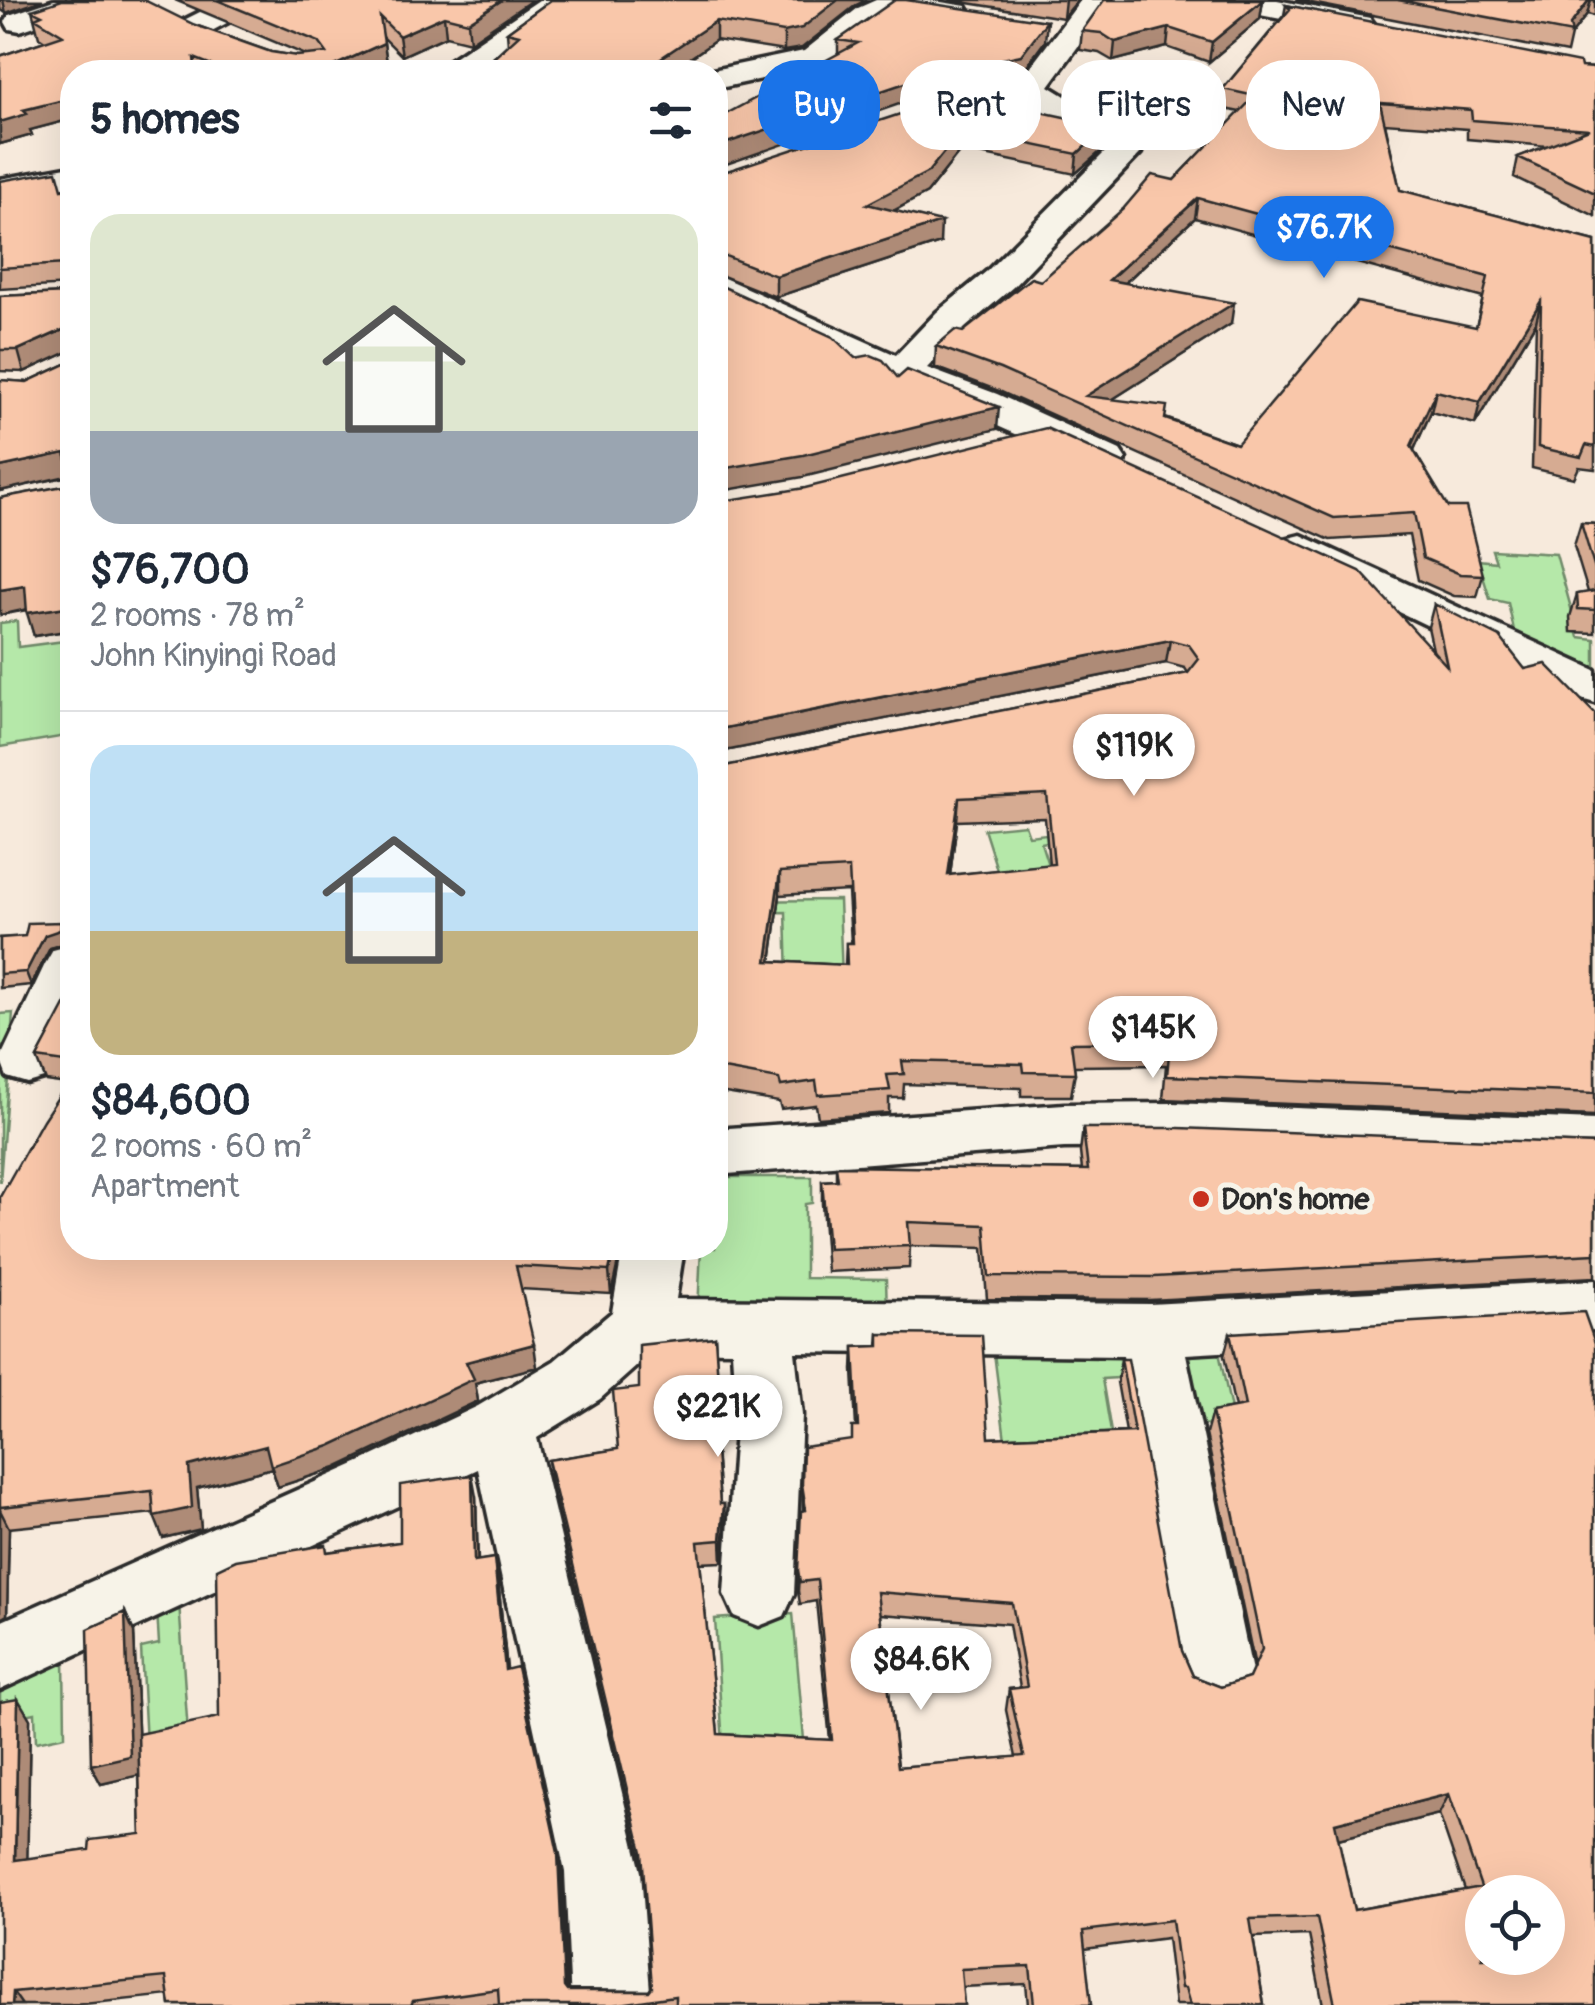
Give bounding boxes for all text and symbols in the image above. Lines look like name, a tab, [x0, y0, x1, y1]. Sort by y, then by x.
chip: Buy	[758, 60, 880, 150]
chip: Rent	[900, 60, 1041, 150]
chip: Filters	[1061, 60, 1226, 150]
chip: New	[1246, 60, 1380, 150]
icon: filters	[643, 93, 698, 148]
text: 5 homes	[90, 94, 240, 146]
pin: $76.7K	[1243, 196, 1405, 281]
text: $76.7K	[1276, 208, 1372, 248]
icon: home	[304, 279, 484, 459]
text: $76,700	[90, 544, 250, 596]
text: 2 rooms · 78 m²	[90, 596, 305, 636]
text: John Kinyingi Road	[90, 636, 337, 676]
pin: $119K	[1064, 714, 1204, 799]
text: $119K	[1095, 726, 1173, 766]
icon: home	[304, 810, 484, 990]
pin: $145K	[1083, 996, 1223, 1081]
text: $145K	[1110, 1008, 1196, 1048]
text: $84,600	[90, 1075, 251, 1127]
text: 2 rooms · 60 m²	[90, 1127, 312, 1167]
text: Apartment	[90, 1167, 239, 1207]
place label: Don's home	[1221, 1181, 1370, 1218]
marker: Don's home	[1190, 1188, 1212, 1210]
pin: $221K	[648, 1375, 788, 1460]
text: $221K	[676, 1387, 760, 1427]
pin: $84.6K	[840, 1628, 1002, 1713]
text: $84.6K	[873, 1640, 969, 1680]
map controls	[1465, 1875, 1565, 1975]
button: locate	[1465, 1875, 1565, 1975]

